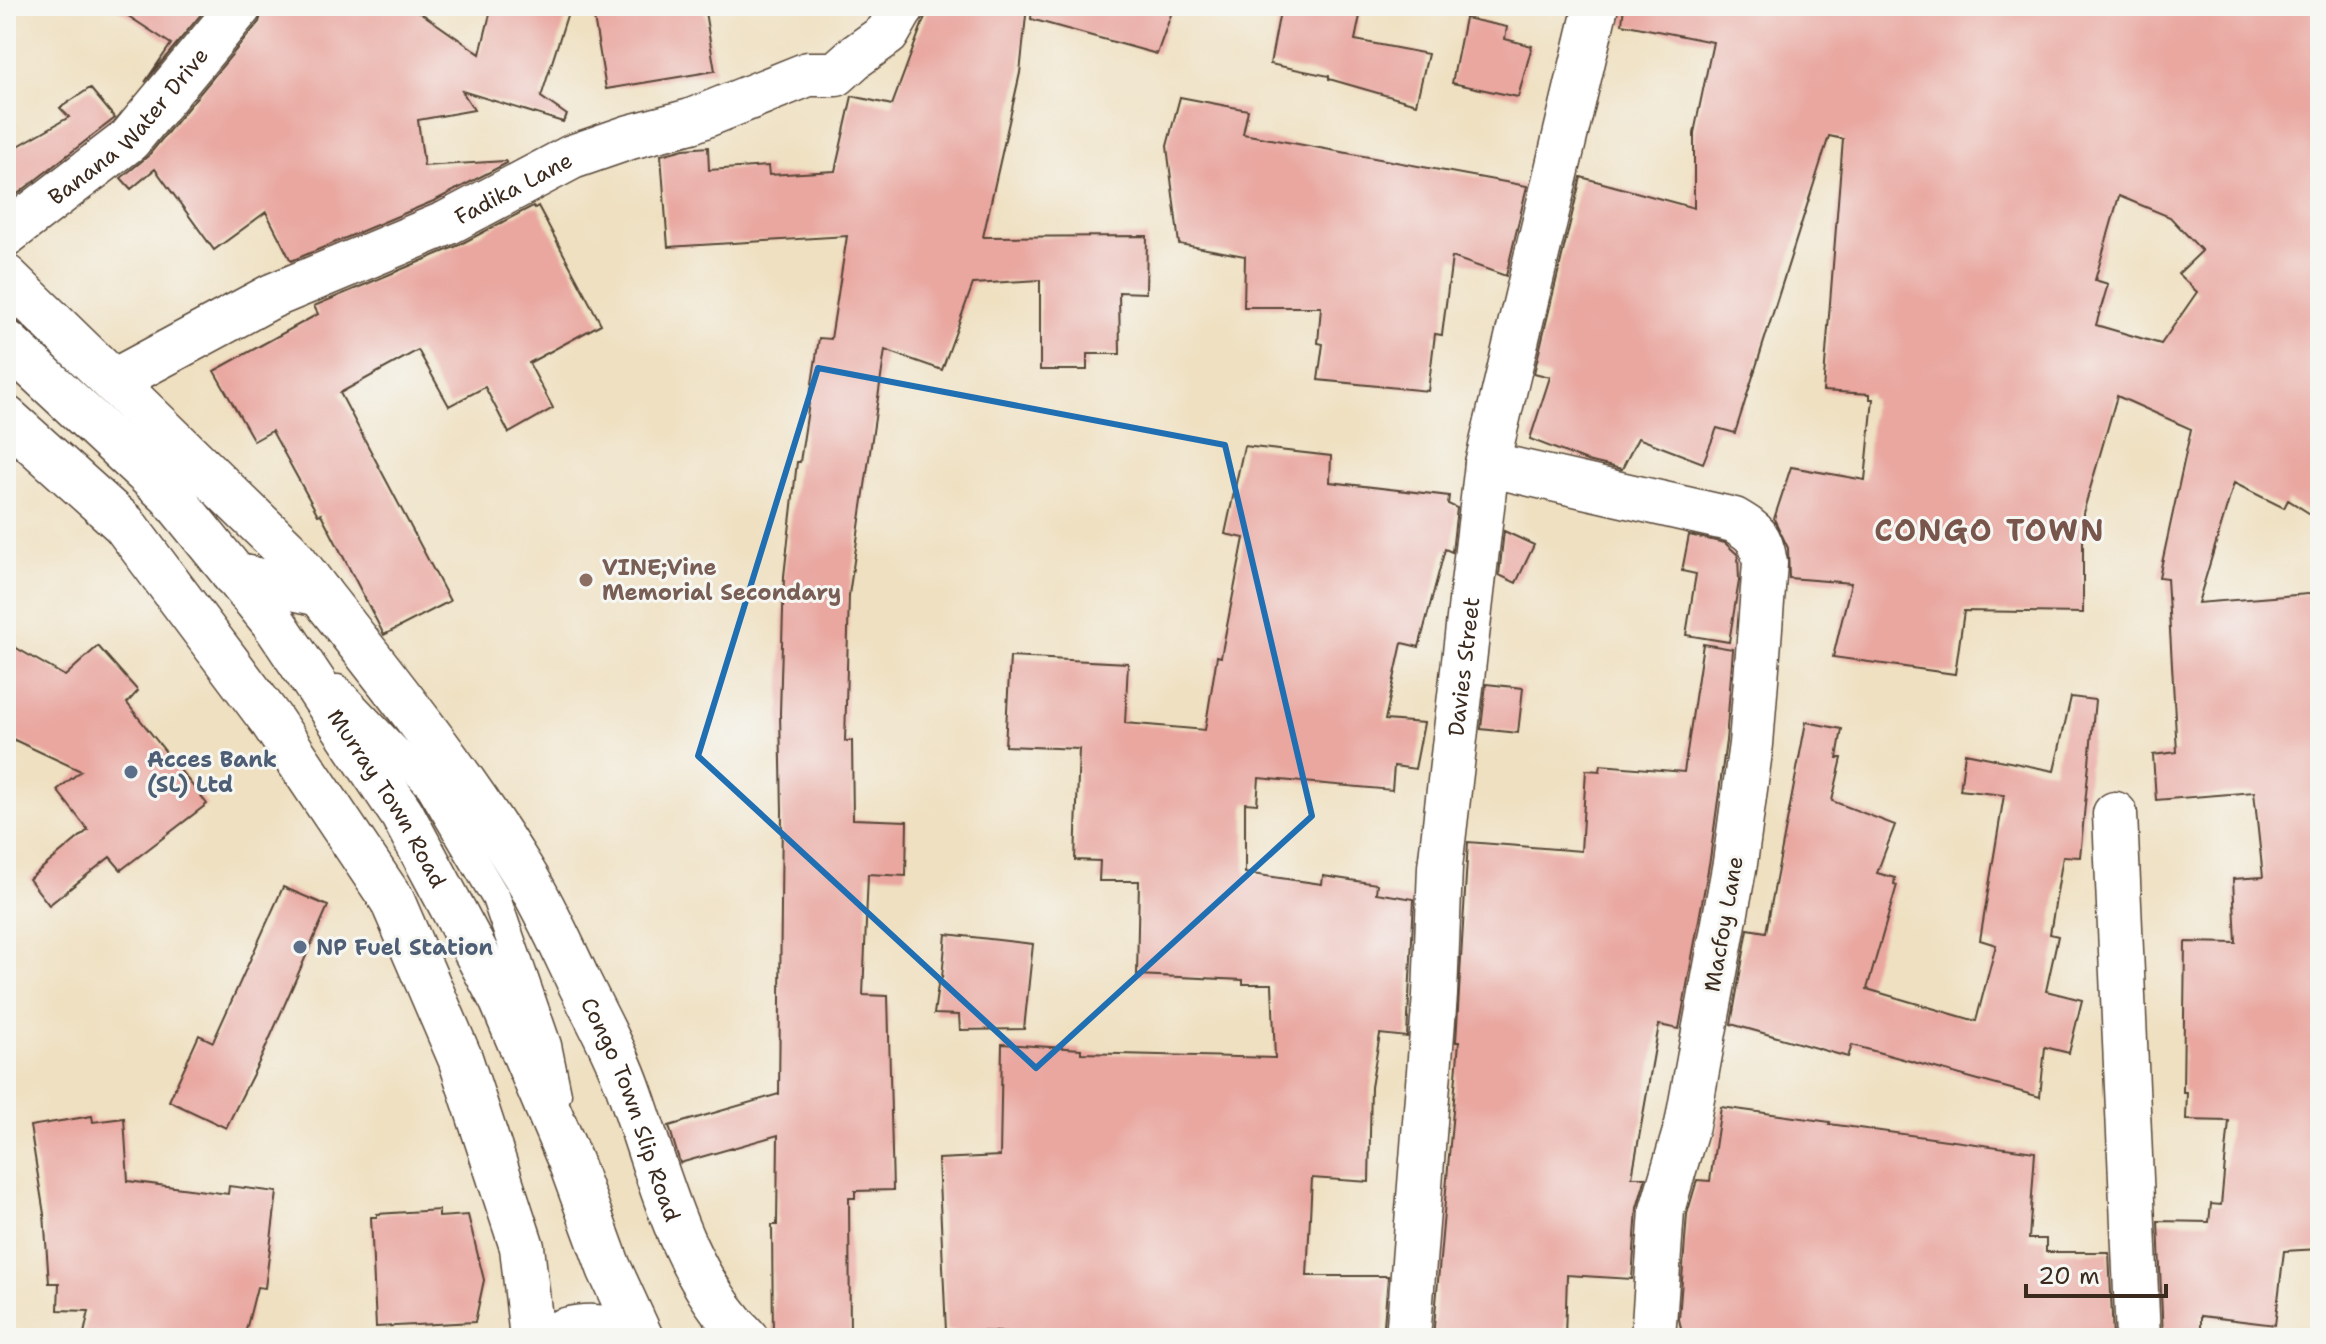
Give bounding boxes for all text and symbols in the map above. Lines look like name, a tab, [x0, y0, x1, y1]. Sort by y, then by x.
street label: Banana Water Drive	[43, 41, 215, 212]
street label: Fadika Lane	[450, 146, 577, 231]
district label: CONGO TOWN	[1874, 510, 2106, 551]
place label: VINE;Vine Memorial Secondary	[602, 553, 841, 607]
marker: VINE;Vine Memorial Secondary	[577, 571, 595, 589]
street label: Davies Street	[1441, 595, 1486, 738]
street label: Murray Town Road	[321, 703, 453, 893]
place label: Acces Bank (SL) Ltd	[147, 745, 277, 799]
marker: Acces Bank (SL) Ltd	[122, 763, 140, 781]
street label: Macfoy Lane	[1697, 854, 1750, 994]
place label: NP Fuel Station	[316, 933, 494, 962]
marker: NP Fuel Station	[291, 938, 309, 956]
street label: Congo Town Slip Road	[574, 993, 687, 1226]
scale bar	[2026, 1248, 2166, 1298]
text: 20 m	[2038, 1260, 2100, 1292]

